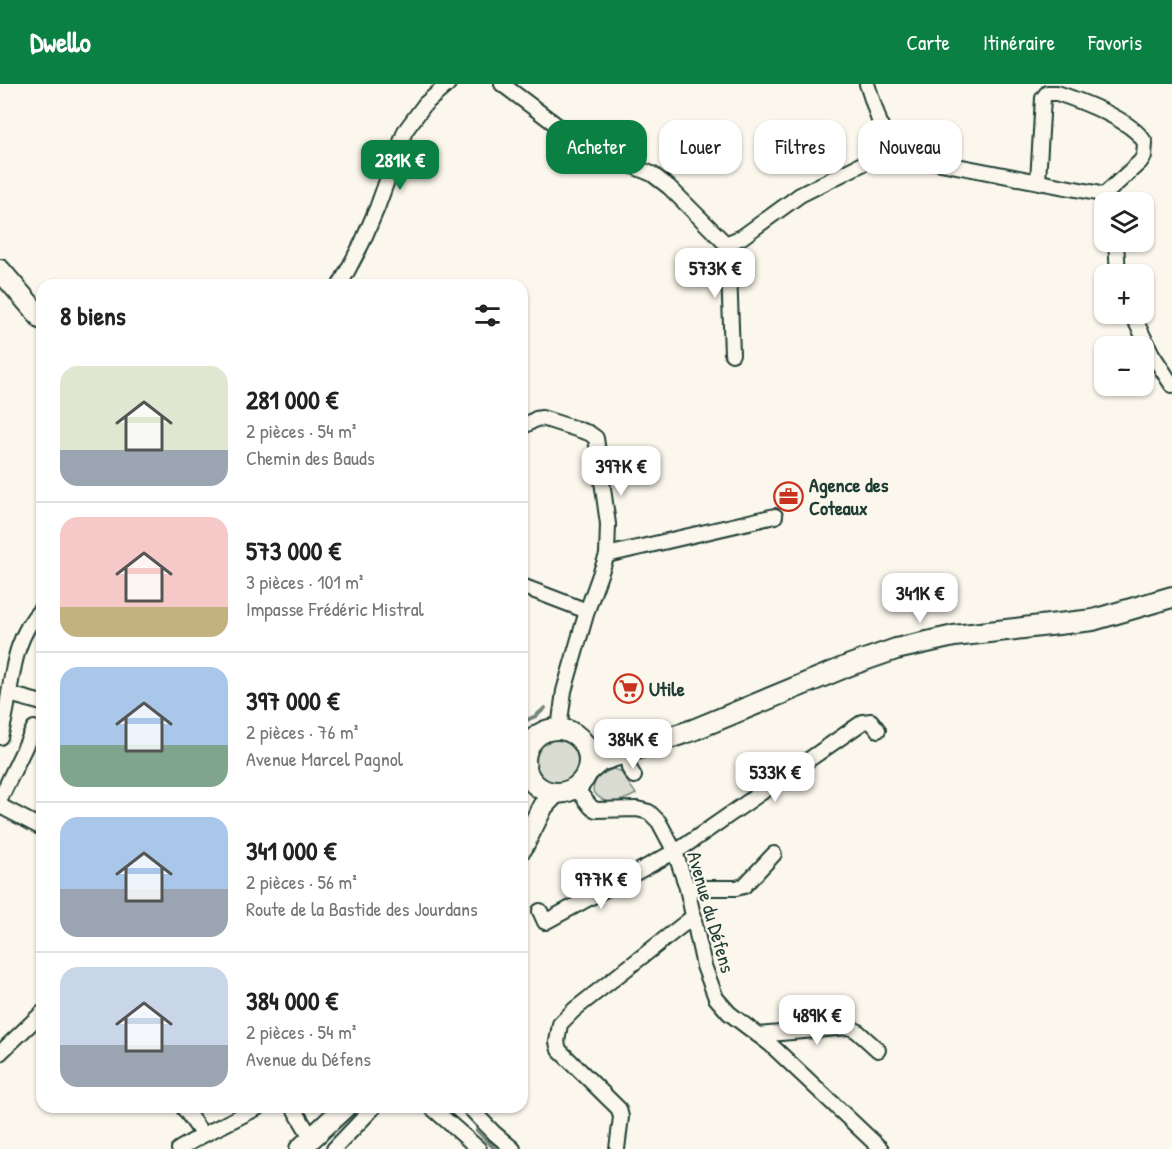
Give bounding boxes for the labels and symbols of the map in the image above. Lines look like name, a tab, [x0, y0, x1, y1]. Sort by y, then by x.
pin: 281K €	[351, 140, 449, 191]
pin: 573K €	[666, 248, 764, 299]
pin: 397K €	[572, 446, 670, 497]
place label: Agence des Coteaux	[809, 471, 889, 521]
office icon: Agence des Coteaux	[772, 481, 804, 513]
pin: 341K €	[871, 573, 969, 624]
supermarket icon: Utile	[612, 673, 644, 705]
place label: Utile	[649, 675, 685, 702]
pin: 384K €	[584, 719, 682, 770]
pin: 533K €	[726, 752, 824, 803]
street label: Avenue du Défens	[681, 848, 742, 976]
pin: 977K €	[552, 859, 650, 910]
pin: 489K €	[768, 995, 866, 1046]

